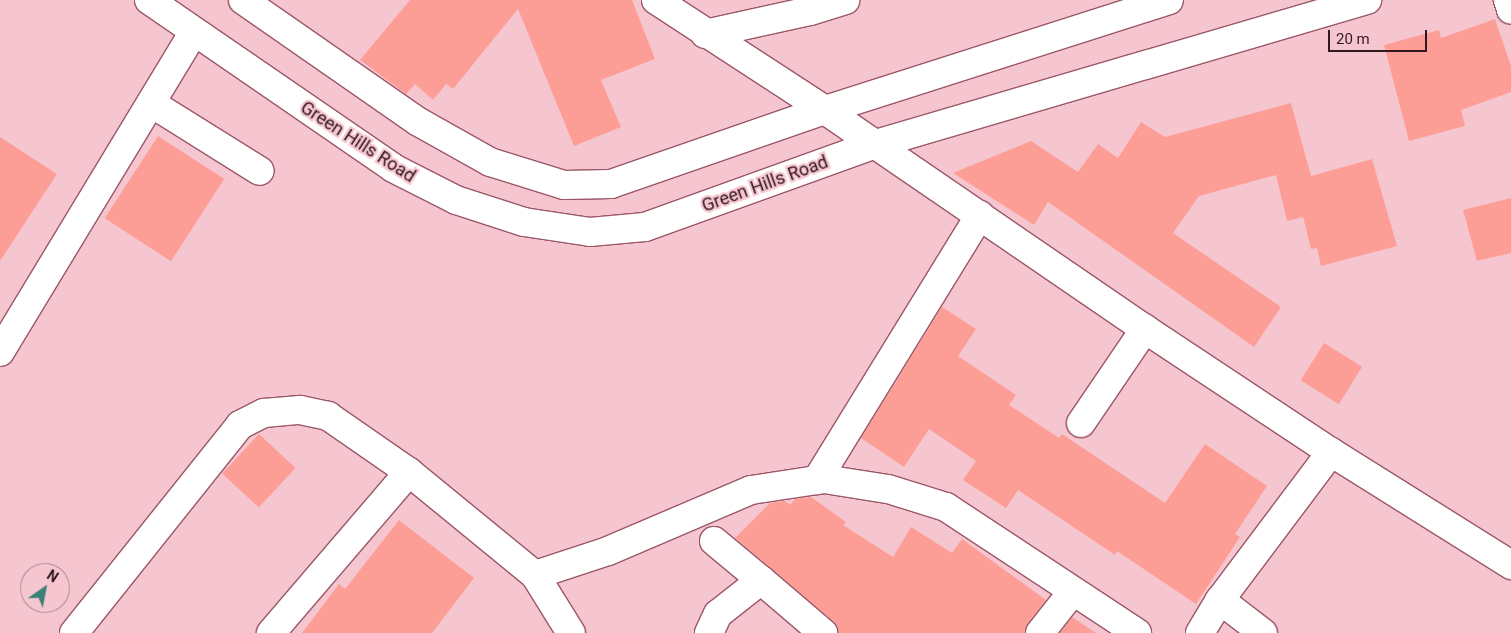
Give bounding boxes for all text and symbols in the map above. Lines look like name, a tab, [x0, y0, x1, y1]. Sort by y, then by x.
scale bar	[1331, 20, 1430, 52]
text: 20 m	[1336, 30, 1370, 48]
street label: Green Hills Road	[296, 97, 420, 187]
street label: Green Hills Road	[699, 151, 831, 217]
north arrow	[20, 563, 70, 613]
text: N	[44, 567, 61, 586]

